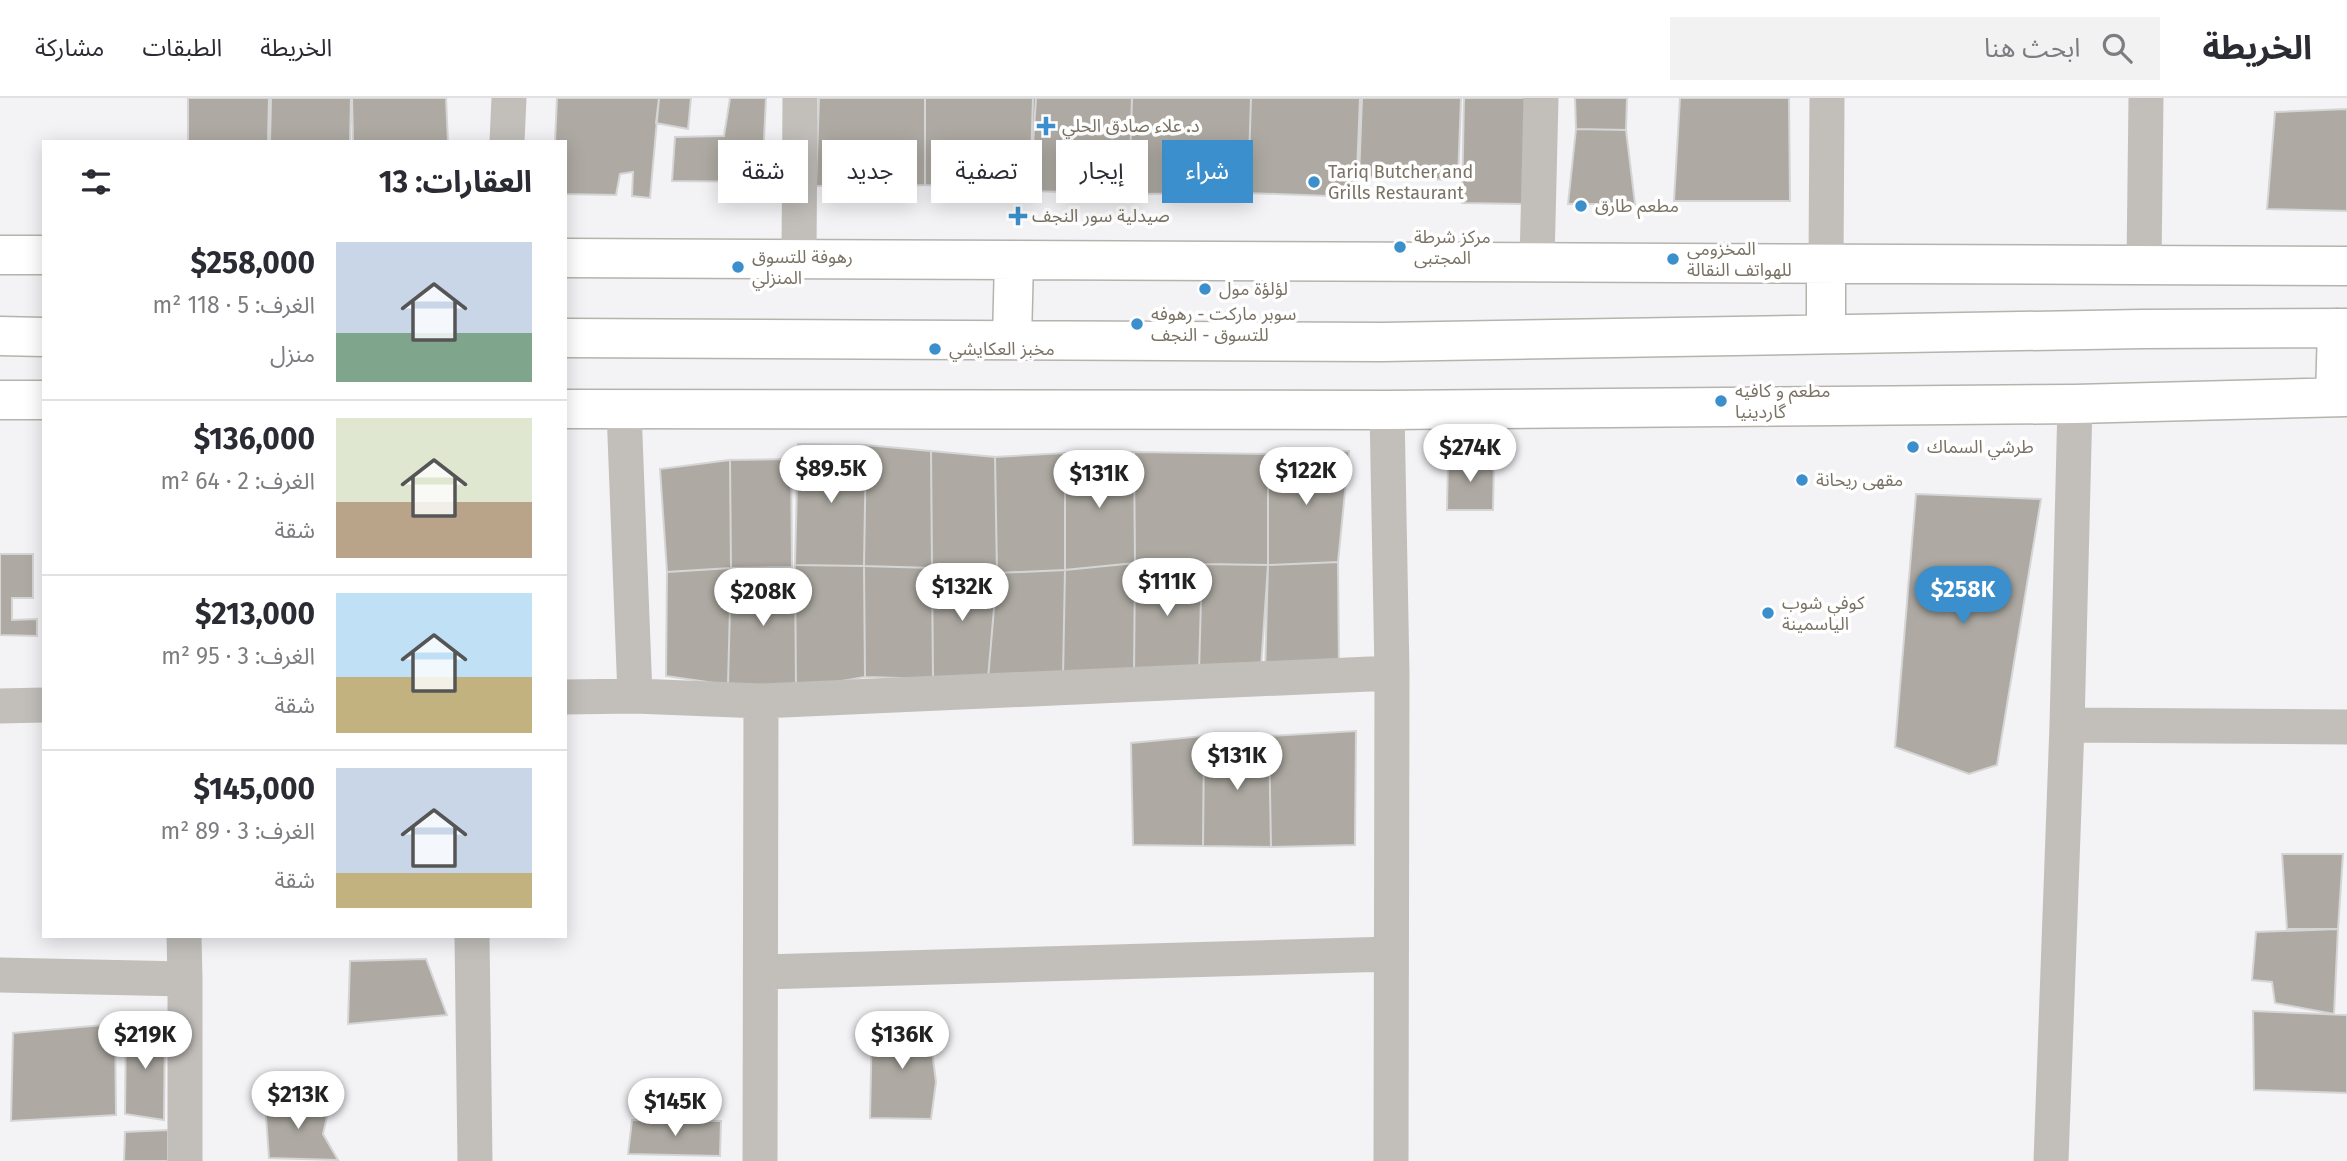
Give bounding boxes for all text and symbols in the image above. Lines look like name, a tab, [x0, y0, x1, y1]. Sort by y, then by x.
search box	[1670, 17, 2160, 80]
text: الخريطة	[2202, 28, 2312, 68]
icon: search	[2098, 29, 2136, 67]
text: ابحث هنا	[1984, 33, 2080, 64]
text: مشاركة	[35, 34, 104, 62]
text: الطبقات	[142, 34, 222, 62]
text: الخريطة	[260, 34, 332, 62]
place label: د. علاء صادق الحلي	[1062, 115, 1200, 139]
marker: د. علاء صادق الحلي	[1036, 116, 1056, 136]
chip: شقة	[718, 140, 808, 203]
chip: جديد	[822, 140, 917, 203]
chip: تصفية	[931, 140, 1042, 203]
chip: إيجار	[1056, 140, 1148, 203]
chip: شراء	[1162, 140, 1253, 203]
place label: Tariq Butcher and Grills Restaurant	[1328, 161, 1473, 204]
icon: filters	[77, 163, 115, 201]
text: العقارات: 13	[379, 164, 532, 200]
marker: Tariq Butcher and Grills Restaurant	[1306, 174, 1322, 190]
place label: مطعم طارق	[1595, 195, 1679, 219]
marker: مطعم طارق	[1573, 198, 1589, 214]
place label: صيدلية سور النجف	[1032, 205, 1170, 227]
marker: صيدلية سور النجف	[1010, 208, 1026, 224]
place label: مركز شرطة المجتبى	[1414, 226, 1491, 269]
place label: المخزومي للهواتف النقالة	[1687, 238, 1792, 281]
marker: مركز شرطة المجتبى	[1392, 239, 1408, 255]
text: $258,000	[190, 245, 315, 281]
place label: رهوفة للتسوق المنزلي	[752, 246, 853, 291]
marker: المخزومي للهواتف النقالة	[1665, 251, 1681, 267]
marker: رهوفة للتسوق المنزلي	[730, 259, 746, 275]
icon: home	[392, 270, 476, 354]
place label: لؤلؤة مول	[1219, 278, 1288, 300]
marker: لؤلؤة مول	[1197, 281, 1213, 297]
text: الغرف: 5 · 118 m²	[152, 291, 315, 319]
place label: سوبر ماركت - رهوفه للتسوق - النجف	[1151, 303, 1296, 346]
marker: سوبر ماركت - رهوفه للتسوق - النجف	[1129, 316, 1145, 332]
place label: مخبز العكايشي	[949, 338, 1055, 362]
text: منزل	[270, 340, 315, 368]
marker: مخبز العكايشي	[927, 341, 943, 357]
place label: مطعم و كافيه گاردينيا	[1735, 380, 1830, 423]
marker: مطعم و كافيه گاردينيا	[1713, 393, 1729, 409]
text: $136,000	[194, 421, 315, 457]
pin: $274K	[1421, 424, 1519, 484]
text: $274K	[1439, 433, 1501, 461]
place label: طرشي السماك	[1927, 436, 2034, 460]
marker: طرشي السماك	[1905, 439, 1921, 455]
icon: home	[392, 446, 476, 530]
pin: $89.5K	[774, 446, 888, 505]
pin: $122K	[1257, 448, 1355, 507]
pin: $131K	[1050, 450, 1148, 510]
text: $89.5K	[795, 454, 867, 482]
text: $122K	[1276, 456, 1336, 484]
text: $131K	[1069, 459, 1129, 487]
text: الغرف: 2 · 64 m²	[160, 467, 315, 495]
place label: مقهى ريحانة	[1816, 469, 1903, 491]
marker: مقهى ريحانة	[1794, 472, 1810, 488]
text: شقة	[274, 516, 315, 544]
pin: $111K	[1118, 559, 1216, 618]
pin: $132K	[913, 564, 1011, 623]
pin: $258K	[1914, 566, 2012, 626]
text: $111K	[1138, 567, 1196, 595]
pin: $208K	[714, 568, 812, 628]
text: $132K	[932, 572, 992, 600]
text: $258K	[1931, 575, 1995, 603]
text: $208K	[730, 577, 796, 605]
place label: كوفي شوب الياسمينة	[1782, 592, 1865, 635]
text: $213,000	[195, 596, 315, 632]
marker: كوفي شوب الياسمينة	[1760, 605, 1776, 621]
icon: home	[392, 621, 476, 705]
text: الغرف: 3 · 95 m²	[161, 642, 315, 670]
text: شقة	[274, 691, 315, 719]
pin: $131K	[1188, 732, 1286, 792]
text: $131K	[1207, 741, 1267, 769]
text: $145,000	[194, 771, 315, 807]
icon: home	[392, 796, 476, 880]
text: الغرف: 3 · 89 m²	[160, 817, 315, 845]
text: شقة	[274, 866, 315, 894]
pin: $219K	[96, 1012, 194, 1071]
pin: $136K	[853, 1012, 951, 1071]
text: $219K	[114, 1020, 176, 1048]
text: $136K	[871, 1020, 933, 1048]
pin: $213K	[249, 1072, 347, 1131]
pin: $145K	[626, 1079, 724, 1138]
text: $213K	[268, 1080, 328, 1108]
text: $145K	[644, 1087, 706, 1115]

